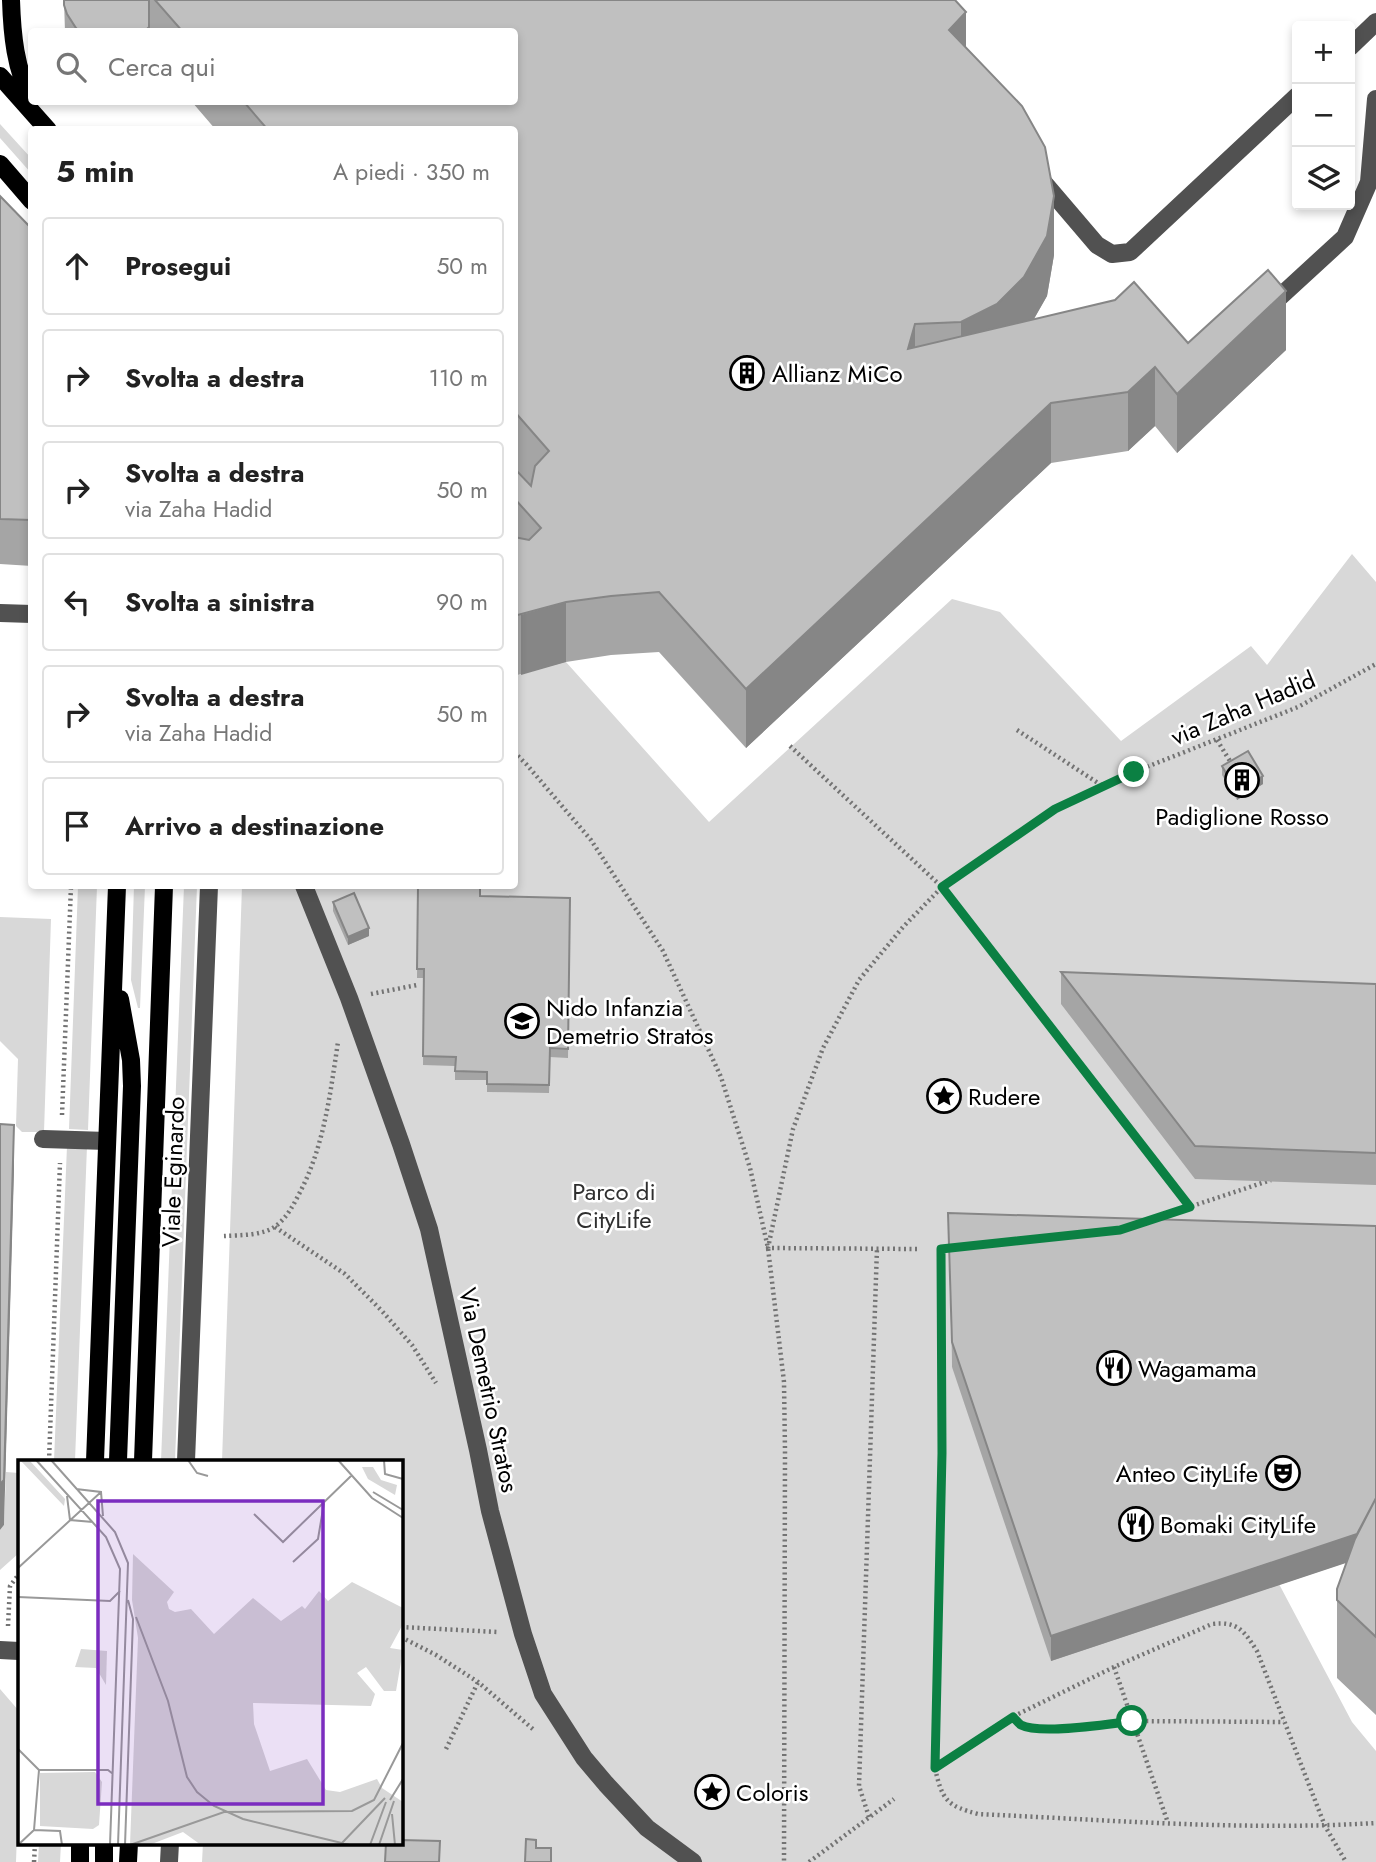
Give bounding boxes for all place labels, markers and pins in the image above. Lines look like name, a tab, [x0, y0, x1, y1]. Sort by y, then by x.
building icon: Allianz MiCo	[728, 354, 766, 392]
place label: Allianz MiCo	[772, 356, 903, 391]
building icon: Padiglione Rosso	[1223, 761, 1261, 799]
place label: Padiglione Rosso	[1155, 799, 1329, 834]
place label: Nido Infanzia Demetrio Stratos	[546, 990, 714, 1053]
school or university icon: Nido Infanzia Demetrio Stratos	[503, 1002, 541, 1040]
place icon: Rudere	[925, 1077, 963, 1115]
place label: Rudere	[968, 1079, 1040, 1114]
restaurant icon: Wagamama	[1095, 1349, 1133, 1387]
place label: Wagamama	[1138, 1351, 1257, 1386]
theatre icon: Anteo CityLife	[1264, 1454, 1302, 1492]
place label: Anteo CityLife	[1116, 1456, 1258, 1491]
restaurant icon: Bomaki CityLife	[1117, 1505, 1155, 1543]
place label: Bomaki CityLife	[1160, 1507, 1316, 1542]
place icon: Coloris	[693, 1773, 731, 1811]
place label: Coloris	[736, 1775, 808, 1810]

